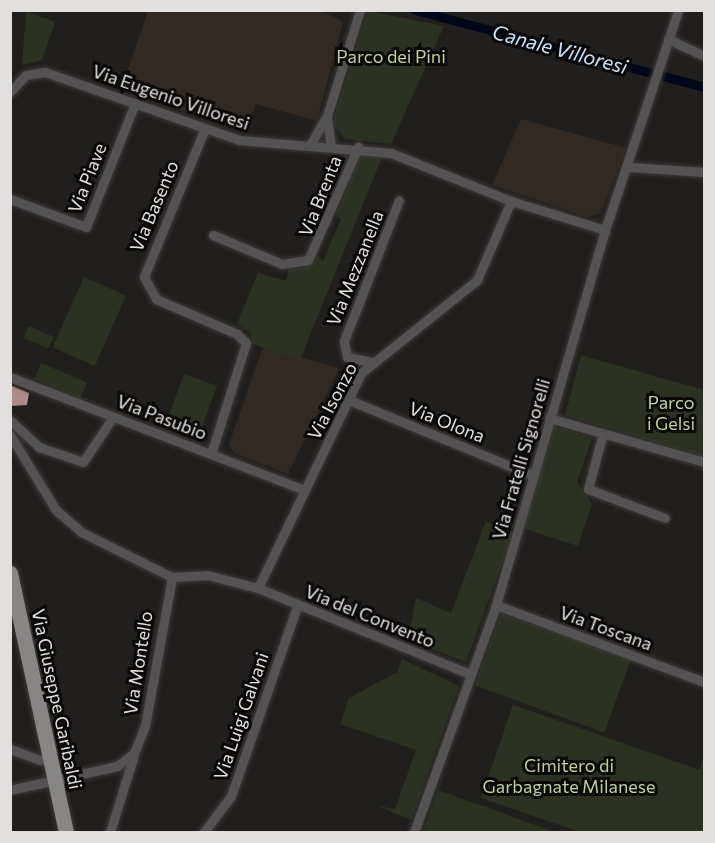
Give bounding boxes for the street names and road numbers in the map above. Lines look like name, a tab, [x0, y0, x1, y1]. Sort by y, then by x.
street label: Via Eugenio Villoresi	[90, 60, 252, 134]
street label: Via Piave	[63, 140, 111, 216]
street label: Via Brenta	[294, 153, 346, 239]
street label: Via Basento	[125, 157, 183, 255]
street label: Via Mezzanella	[322, 207, 388, 329]
street label: Via Isonzo	[303, 359, 361, 443]
street label: Via Fratelli Signorelli	[488, 376, 554, 542]
street label: Via Pasubio	[114, 390, 210, 444]
street label: Via Olona	[406, 397, 488, 447]
street label: Via del Convento	[302, 580, 438, 652]
street label: Via Toscana	[557, 601, 655, 655]
street label: Via Giuseppe Garibaldi	[27, 607, 87, 791]
street label: Via Montello	[119, 610, 157, 716]
street label: Via Luigi Galvani	[209, 649, 273, 783]

